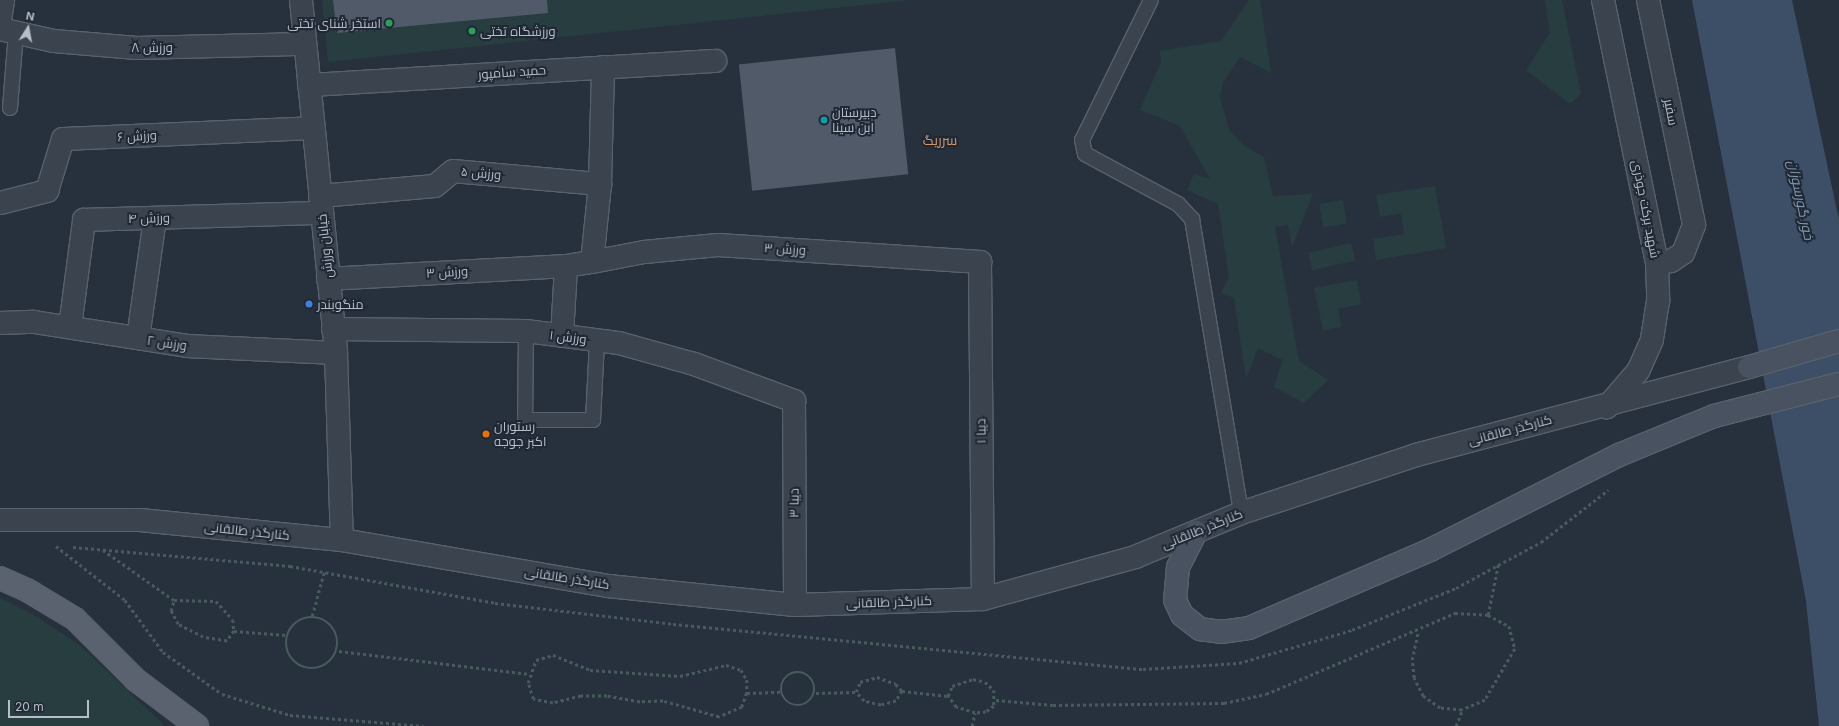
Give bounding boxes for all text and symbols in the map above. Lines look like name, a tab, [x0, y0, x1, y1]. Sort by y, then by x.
north arrow	[8, 8, 48, 48]
text: N	[25, 9, 36, 24]
place label: استخر شنای تختی	[287, 15, 381, 31]
marker: استخر شنای تختی	[384, 18, 394, 28]
place label: ورزشگاه تختی	[480, 23, 556, 39]
marker: ورزشگاه تختی	[467, 26, 477, 36]
street label: ورزش ۸	[131, 39, 173, 55]
street label: حمید سامپور	[477, 62, 547, 82]
street label: سفیر	[1661, 97, 1681, 127]
place label: دبیرستان ابن سینا	[832, 105, 877, 136]
marker: دبیرستان ابن سینا	[819, 115, 829, 125]
street label: ورزش ۶	[117, 127, 157, 145]
district label: سرریگ	[923, 132, 957, 148]
street label: شهید برکت جوذری	[1629, 159, 1663, 259]
water label: خور گورسوزان	[1784, 159, 1818, 241]
street label: ورزش ۵	[460, 163, 502, 183]
street label: ورزش ۴	[128, 210, 170, 226]
street label: خیابان ورزش	[314, 213, 336, 279]
street label: ورزش ۳	[763, 240, 807, 258]
street label: ورزش ۳	[426, 263, 468, 281]
place label: منگوبندر	[317, 296, 364, 312]
marker: منگوبندر	[304, 299, 314, 309]
street label: ورزش ۱	[549, 327, 587, 347]
street label: ورزش ۲	[146, 332, 188, 354]
street label: کنارگذر طالقانی	[1466, 411, 1554, 449]
street label: دیبا ۱	[973, 418, 989, 444]
place label: رستوران اکبر جوجه	[494, 419, 546, 450]
marker: رستوران اکبر جوجه	[481, 429, 491, 439]
street label: دیبا ۳	[786, 488, 802, 518]
street label: کنارگذر طالقانی	[1159, 506, 1245, 552]
street label: کنارگذر طالقانی	[203, 519, 291, 543]
street label: کنارگذر طالقانی	[523, 564, 611, 592]
street label: کنارگذر طالقانی	[846, 593, 932, 611]
scale bar	[10, 692, 91, 718]
text: 20 m	[15, 699, 44, 714]

